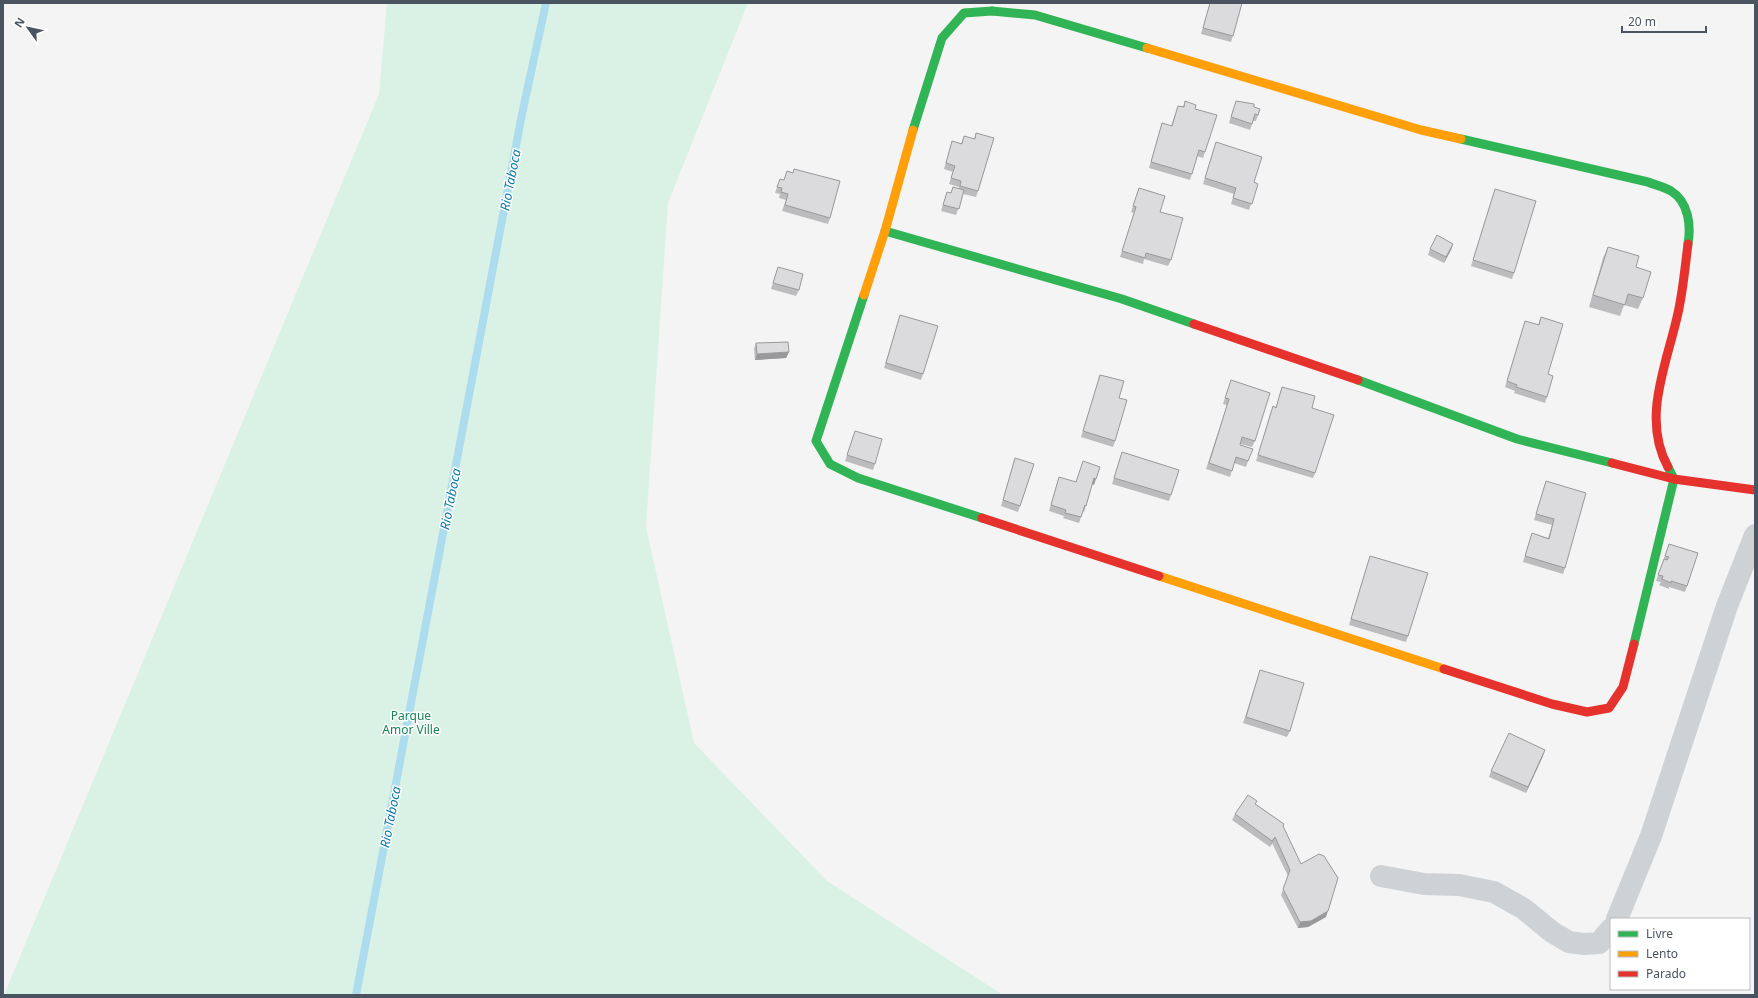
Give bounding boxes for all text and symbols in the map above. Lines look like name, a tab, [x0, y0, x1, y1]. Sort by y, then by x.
north arrow	[8, 8, 48, 48]
scale bar	[1622, 8, 1706, 34]
text: 20 m	[1628, 13, 1656, 30]
text: N	[10, 14, 28, 30]
water label: Rio Taboca	[495, 147, 525, 212]
water label: Rio Taboca	[435, 466, 465, 531]
park label: Parque Amor Ville	[382, 707, 440, 738]
water label: Rio Taboca	[375, 784, 405, 849]
legend	[1610, 918, 1750, 990]
text: Livre	[1646, 925, 1673, 942]
text: Lento	[1646, 945, 1678, 962]
text: Parado	[1646, 965, 1686, 982]

